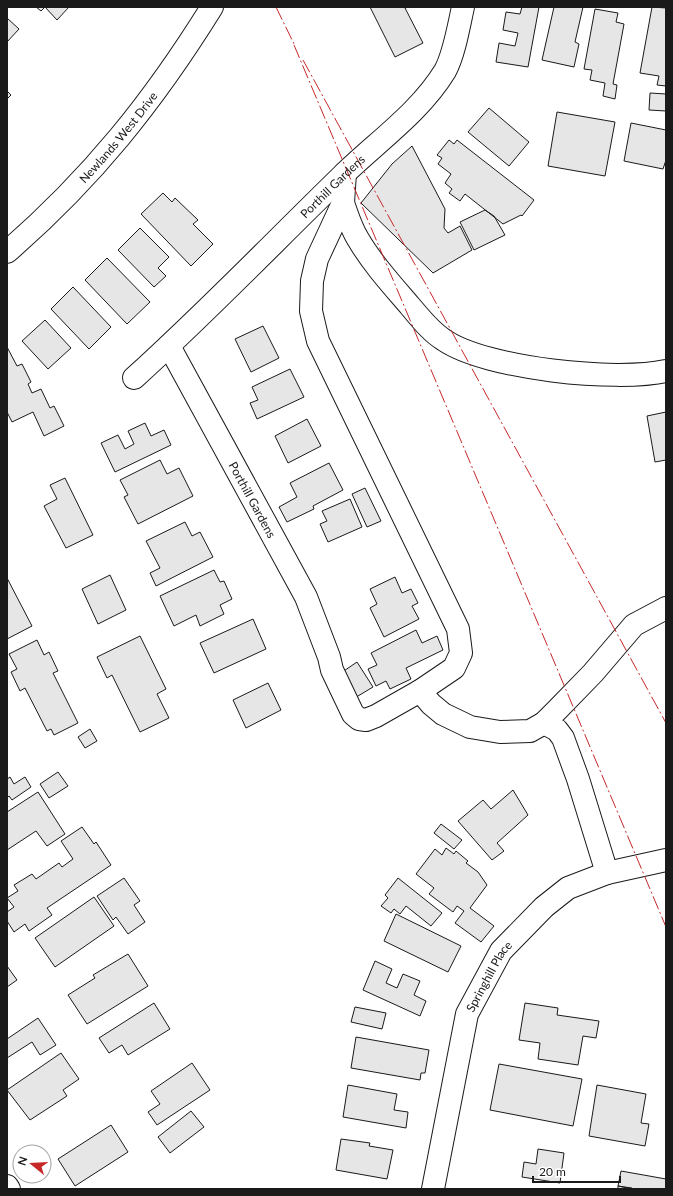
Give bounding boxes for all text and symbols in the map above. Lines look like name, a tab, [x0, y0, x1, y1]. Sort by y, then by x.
street label: Newlands West Drive	[76, 88, 160, 186]
street label: Porthill Gardens	[297, 151, 368, 221]
street label: Porthill Gardens	[226, 459, 280, 540]
street label: Springhill Place	[462, 937, 515, 1014]
north arrow	[12, 1144, 52, 1184]
text: N	[15, 1155, 30, 1167]
scale bar	[533, 1158, 620, 1184]
text: 20 m	[539, 1164, 566, 1179]

